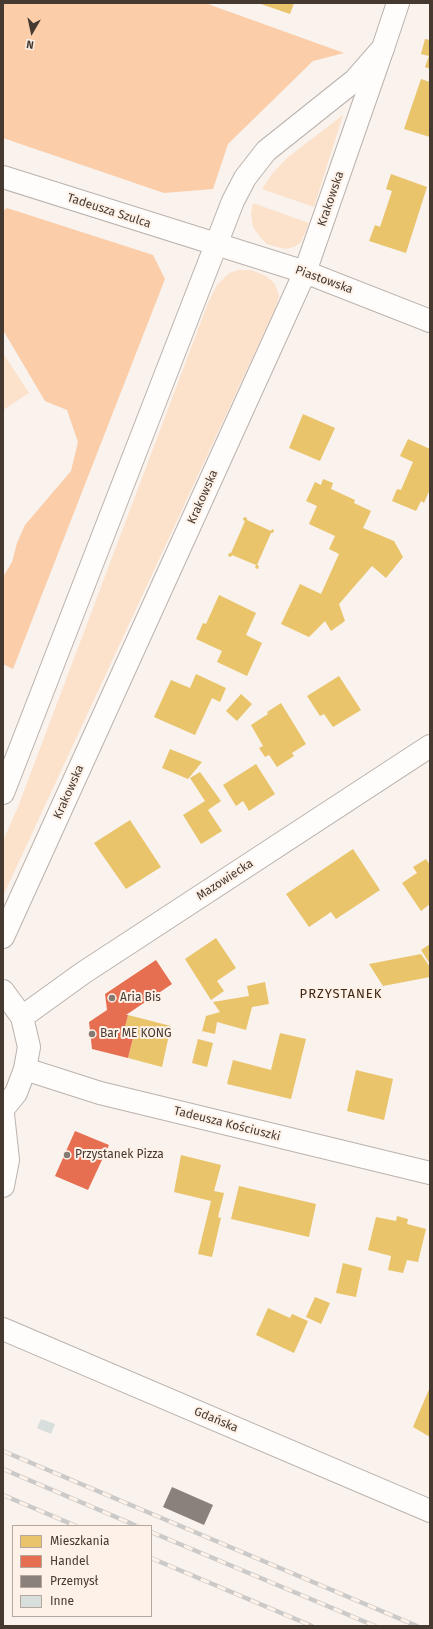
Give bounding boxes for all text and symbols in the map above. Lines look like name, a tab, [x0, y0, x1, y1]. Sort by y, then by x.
north arrow	[12, 12, 52, 52]
text: N	[25, 37, 35, 51]
street label: Krakowska	[315, 169, 347, 229]
street label: Tadeusza Szulca	[65, 191, 153, 231]
street label: Piastowska	[293, 263, 355, 297]
street label: Krakowska	[185, 468, 221, 526]
street label: Krakowska	[51, 763, 87, 821]
street label: Mazowiecka	[194, 856, 256, 904]
district label: PRZYSTANEK	[300, 986, 382, 1002]
place label: Aria Bis	[120, 991, 161, 1005]
marker: Aria Bis	[107, 993, 117, 1003]
place label: Bar ME KONG	[100, 1027, 172, 1041]
marker: Bar ME KONG	[87, 1029, 97, 1039]
street label: Tadeusza Kościuszki	[172, 1104, 282, 1144]
place label: Przystanek Pizza	[75, 1148, 164, 1162]
marker: Przystanek Pizza	[62, 1150, 72, 1160]
street label: Gdańska	[192, 1404, 240, 1436]
legend	[12, 1525, 152, 1617]
text: Mieszkania	[50, 1534, 110, 1548]
text: Handel	[50, 1554, 89, 1568]
text: Przemysł	[50, 1574, 98, 1588]
text: Inne	[50, 1594, 74, 1608]

